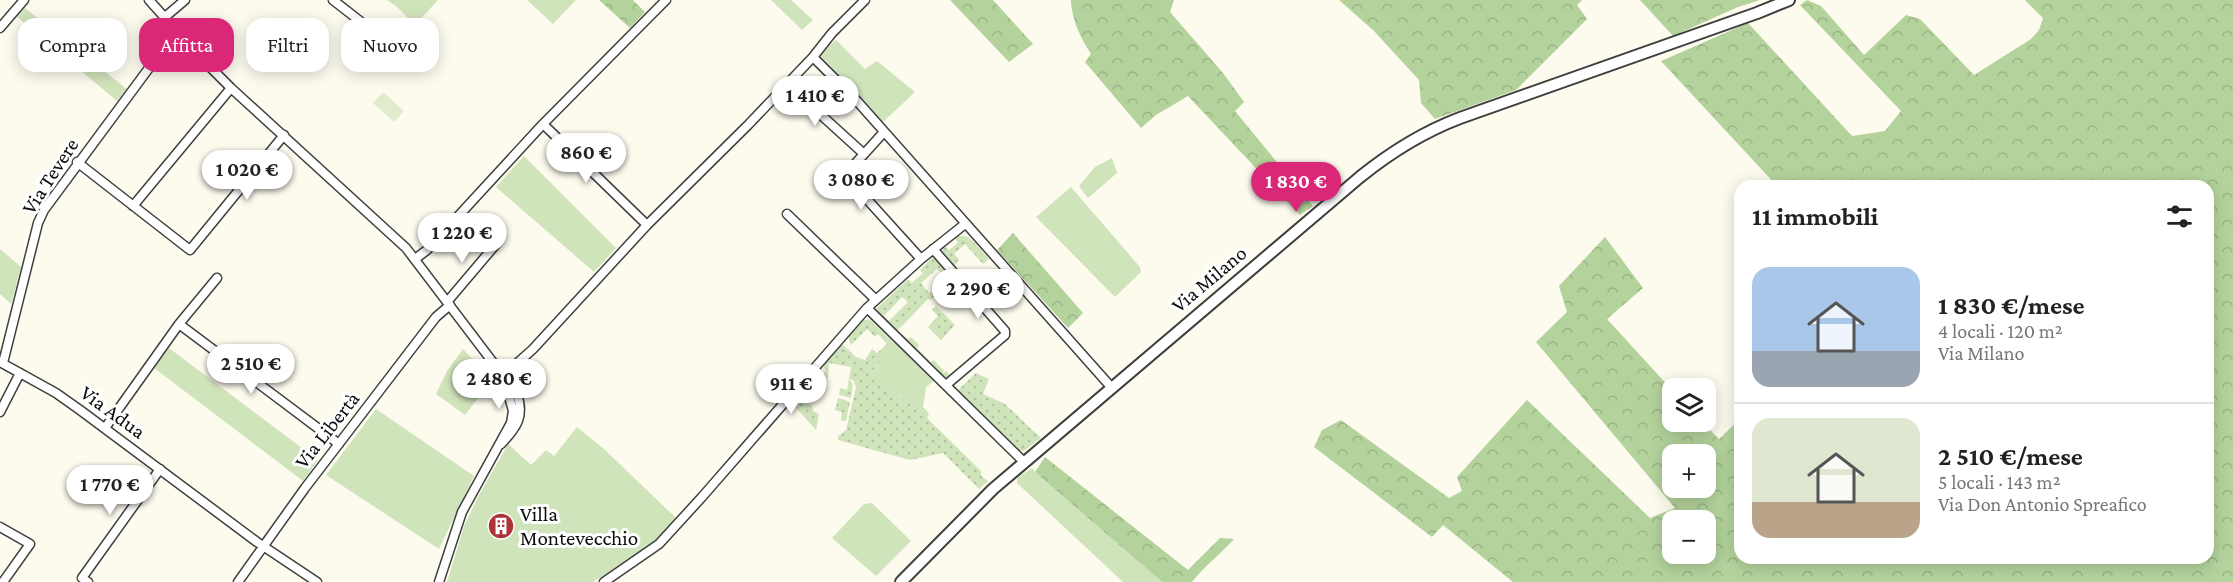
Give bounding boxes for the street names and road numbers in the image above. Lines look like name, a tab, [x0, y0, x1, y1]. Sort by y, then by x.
street label: Via Tevere	[17, 134, 83, 218]
street label: Via Milano	[1167, 241, 1251, 317]
street label: Via Adua	[76, 380, 150, 444]
street label: Via Libertà	[290, 387, 365, 473]

